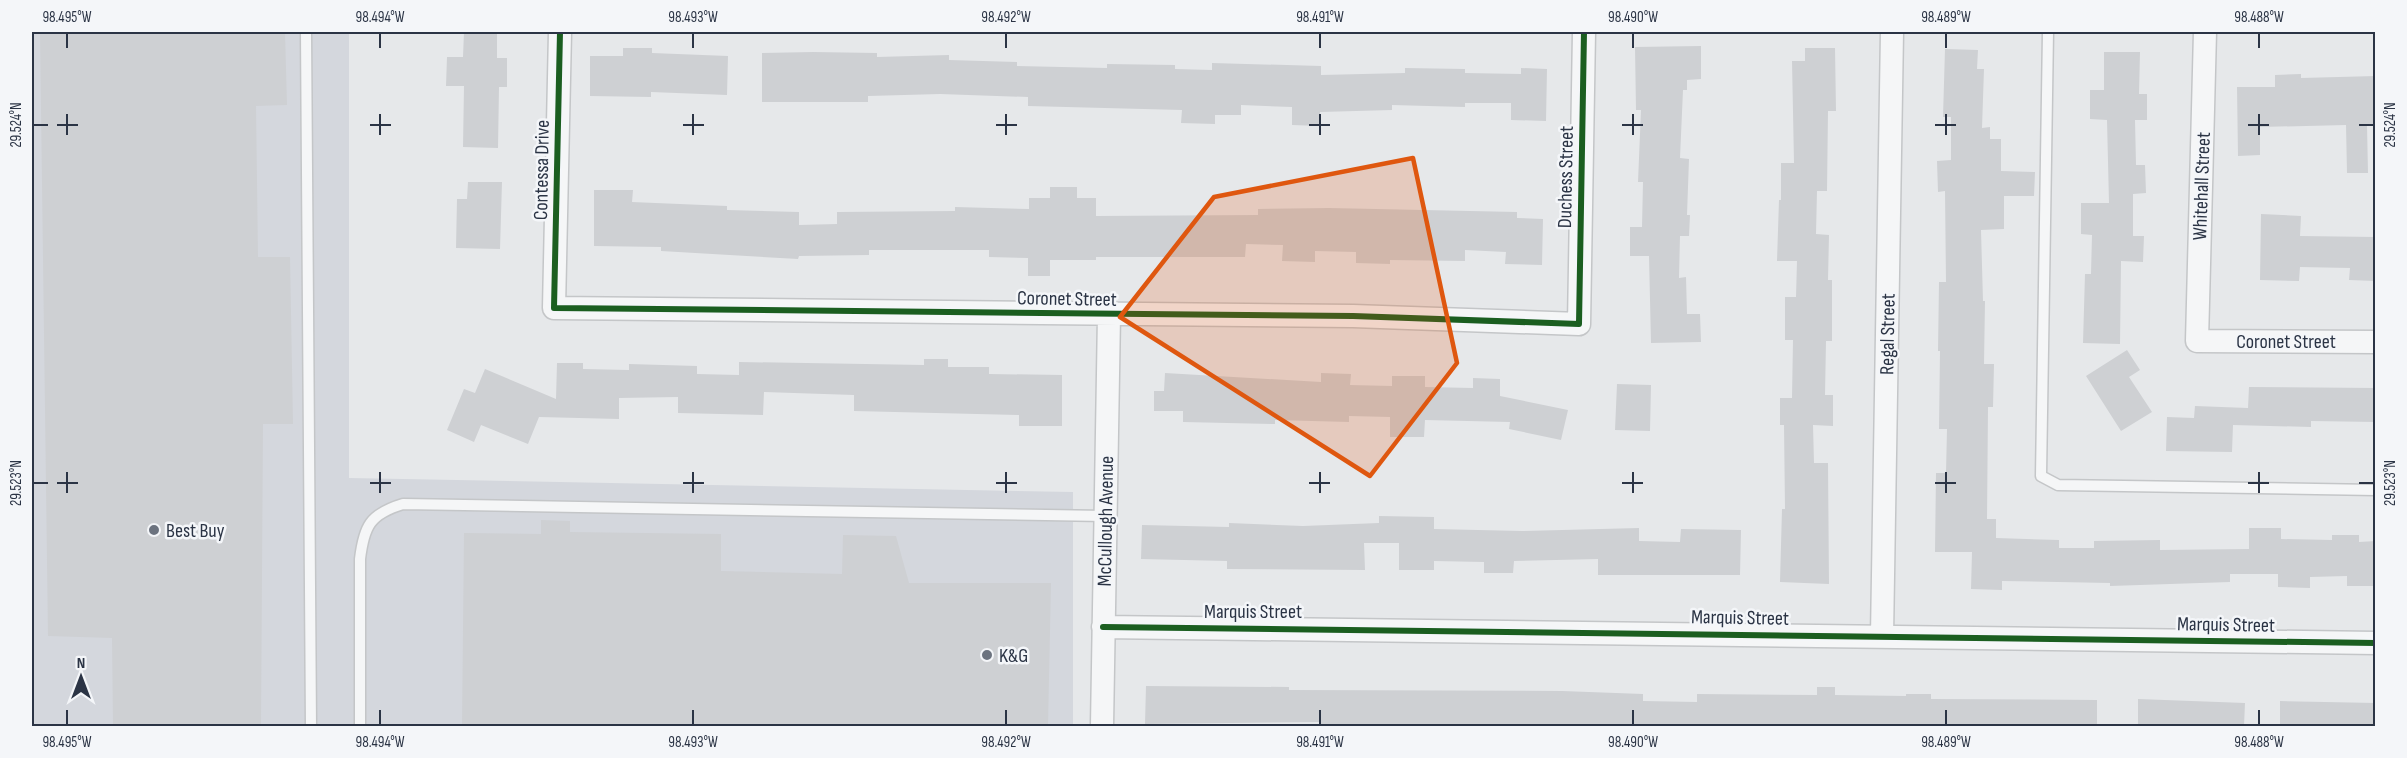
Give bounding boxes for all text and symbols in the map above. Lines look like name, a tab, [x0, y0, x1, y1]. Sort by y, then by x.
text: 98.495°W	[42, 8, 92, 27]
text: 98.494°W	[356, 8, 405, 27]
text: 98.493°W	[668, 8, 718, 27]
text: 98.492°W	[981, 8, 1031, 27]
text: 98.491°W	[1296, 8, 1344, 27]
text: 98.490°W	[1608, 8, 1658, 27]
text: 98.489°W	[1921, 8, 1971, 27]
text: 98.488°W	[2234, 8, 2284, 27]
text: 29.524°N	[7, 102, 26, 148]
text: 29.524°N	[2381, 102, 2400, 148]
street label: Contessa Drive	[529, 120, 555, 220]
street label: Duchess Street	[1553, 126, 1579, 228]
street label: Whitehall Street	[2188, 131, 2216, 241]
street label: Coronet Street	[1017, 286, 1117, 312]
street label: Regal Street	[1875, 293, 1901, 375]
street label: Coronet Street	[2236, 330, 2336, 354]
street label: McCullough Avenue	[1093, 456, 1119, 587]
text: 29.523°N	[7, 460, 26, 506]
text: 29.523°N	[2381, 460, 2400, 506]
place label: Best Buy	[166, 519, 225, 543]
marker: Best Buy	[147, 523, 161, 537]
street label: Marquis Street	[1204, 600, 1302, 624]
street label: Marquis Street	[1691, 605, 1789, 631]
street label: Marquis Street	[2177, 612, 2275, 638]
place label: K&G	[999, 644, 1028, 668]
north arrow	[51, 647, 111, 707]
marker: K&G	[980, 648, 994, 662]
text: N	[77, 654, 85, 673]
text: 98.495°W	[42, 733, 92, 752]
text: 98.494°W	[356, 733, 405, 752]
text: 98.493°W	[668, 733, 718, 752]
text: 98.492°W	[981, 733, 1031, 752]
text: 98.491°W	[1296, 733, 1344, 752]
text: 98.490°W	[1608, 733, 1658, 752]
text: 98.489°W	[1921, 733, 1971, 752]
text: 98.488°W	[2234, 733, 2284, 752]

